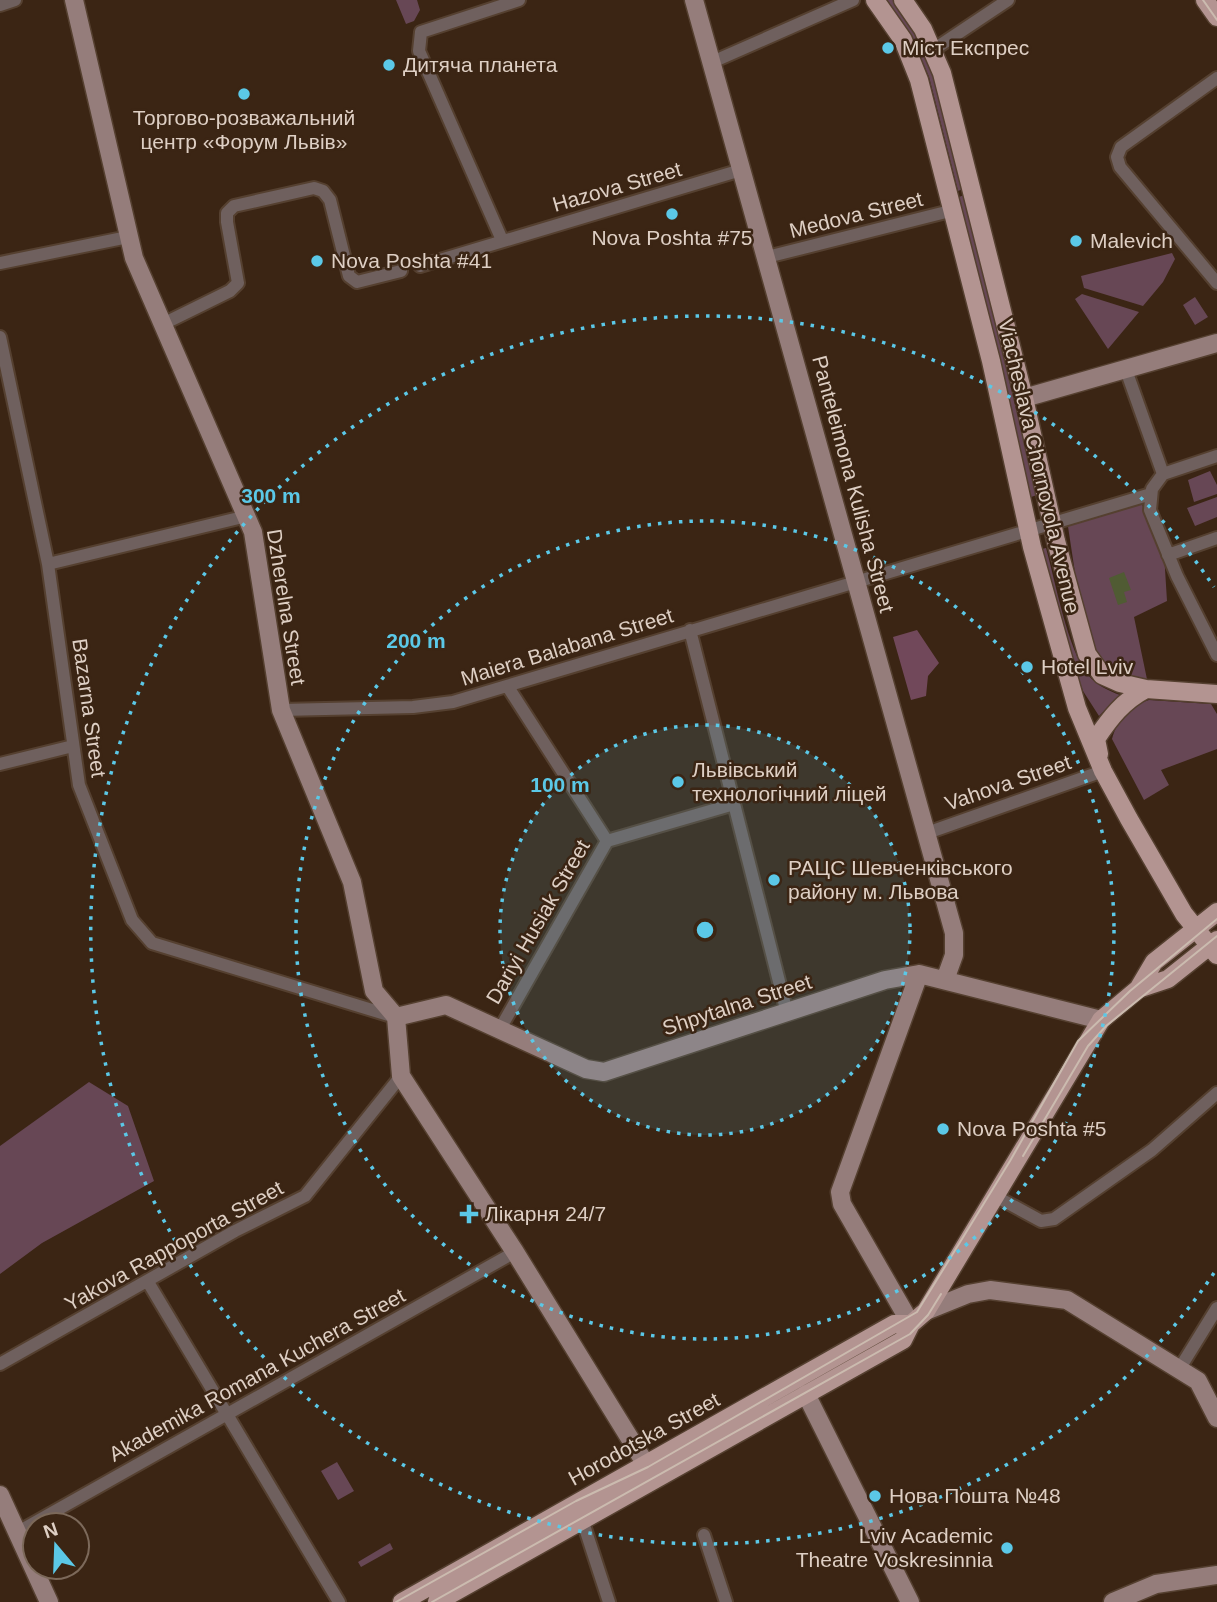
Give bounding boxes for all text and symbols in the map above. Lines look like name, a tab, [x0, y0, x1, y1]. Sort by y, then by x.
place label: Міст Експрес	[902, 36, 1029, 59]
marker: Міст Експрес	[880, 40, 896, 56]
place label: Дитяча планета	[403, 53, 558, 76]
marker: Дитяча планета	[381, 57, 397, 73]
marker: Торгово-розважальний центр «Форум Львів»	[236, 86, 252, 102]
place label: Торгово-розважальний центр «Форум Львів»	[133, 106, 355, 153]
street label: Hazova Street	[550, 157, 684, 216]
street label: Medova Street	[787, 187, 925, 242]
marker: Nova Poshta #75	[664, 206, 680, 222]
place label: Nova Poshta #75	[591, 226, 753, 249]
place label: Malevich	[1090, 229, 1173, 252]
marker: Malevich	[1068, 233, 1084, 249]
place label: Nova Poshta #41	[331, 249, 492, 272]
marker: Nova Poshta #41	[309, 253, 325, 269]
street label: Viacheslava Chornovola Avenue	[994, 316, 1085, 615]
street label: Panteleimona Kulisha Street	[808, 353, 899, 615]
text: 300 m	[241, 484, 301, 507]
street label: Dzherelna Street	[263, 527, 310, 687]
street label: Maiera Balabana Street	[458, 603, 676, 690]
text: 200 m	[386, 629, 446, 652]
street label: Bazarna Street	[68, 637, 111, 779]
place label: Hotel Lviv	[1041, 655, 1134, 678]
marker: Hotel Lviv	[1019, 659, 1035, 675]
street label: Vahova Street	[942, 750, 1074, 815]
place label: Львівський технологічний ліцей	[692, 758, 886, 805]
text: 100 m	[530, 773, 590, 796]
marker: Львівський технологічний ліцей	[670, 774, 686, 790]
street label: Dariyi Husiak Street	[481, 836, 594, 1008]
place label: РАЦС Шевченківського району м. Львова	[788, 856, 1013, 903]
marker: РАЦС Шевченківського району м. Львова	[766, 872, 782, 888]
centre of rings	[693, 918, 717, 942]
street label: Shpytalna Street	[659, 970, 814, 1039]
place label: Nova Poshta #5	[957, 1117, 1106, 1140]
marker: Nova Poshta #5	[935, 1121, 951, 1137]
street label: Yakova Rappoporta Street	[61, 1176, 287, 1315]
place label: Лікарня 24/7	[485, 1202, 606, 1225]
marker: Лікарня 24/7	[459, 1204, 479, 1224]
street label: Akademika Romana Kuchera Street	[105, 1283, 409, 1466]
street label: Horodotska Street	[564, 1387, 723, 1490]
place label: Нова Пошта №48	[889, 1484, 1061, 1507]
marker: Нова Пошта №48	[867, 1488, 883, 1504]
north arrow	[21, 1511, 91, 1581]
text: N	[41, 1518, 61, 1543]
place label: Lviv Academic Theatre Voskresinnia	[796, 1524, 993, 1571]
marker: Lviv Academic Theatre Voskresinnia	[999, 1540, 1015, 1556]

